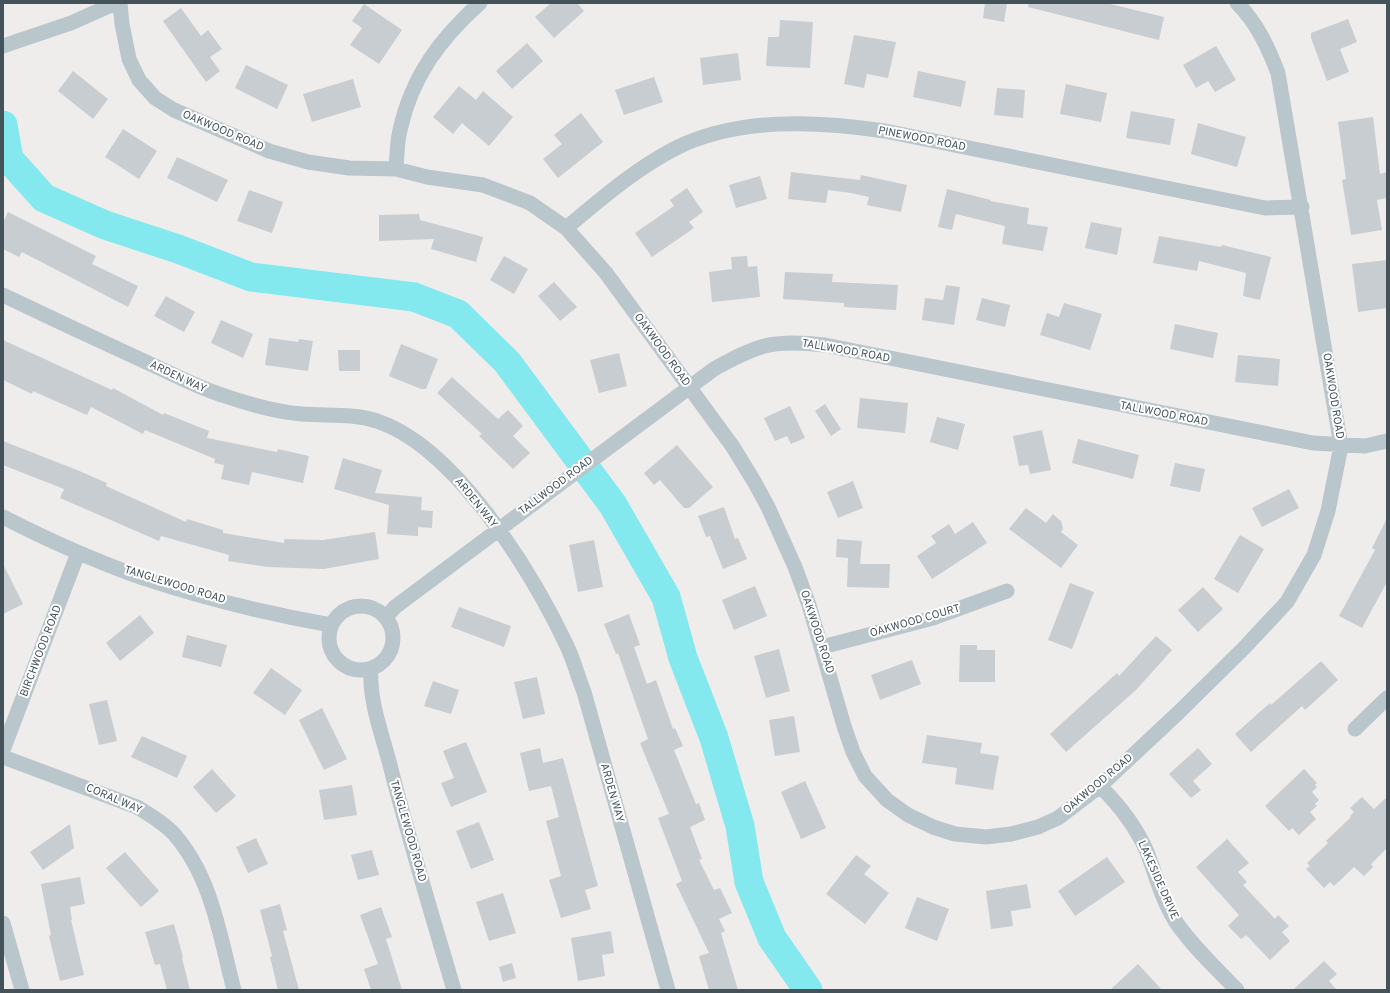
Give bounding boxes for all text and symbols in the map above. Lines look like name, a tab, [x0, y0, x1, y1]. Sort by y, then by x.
street label: OAKWOOD ROAD	[180, 108, 266, 154]
street label: PINEWOOD ROAD	[877, 124, 967, 154]
street label: OAKWOOD ROAD	[631, 311, 693, 389]
street label: TALLWOOD ROAD	[801, 336, 891, 366]
street label: OAKWOOD ROAD	[1319, 352, 1347, 440]
street label: ARDEN WAY	[147, 358, 209, 396]
street label: TALLWOOD ROAD	[1119, 399, 1209, 429]
street label: TALLWOOD ROAD	[516, 454, 596, 518]
street label: ARDEN WAY	[451, 475, 501, 531]
street label: TANGLEWOOD ROAD	[123, 563, 227, 607]
street label: OAKWOOD ROAD	[797, 589, 837, 675]
street label: OAKWOOD COURT	[868, 601, 962, 641]
street label: BIRCHWOOD ROAD	[17, 603, 65, 699]
street label: OAKWOOD ROAD	[1060, 751, 1136, 817]
street label: ARDEN WAY	[597, 762, 627, 824]
street label: TANGLEWOOD ROAD	[387, 778, 429, 884]
street label: CORAL WAY	[84, 781, 144, 817]
street label: LAKESIDE DRIVE	[1134, 838, 1182, 922]

